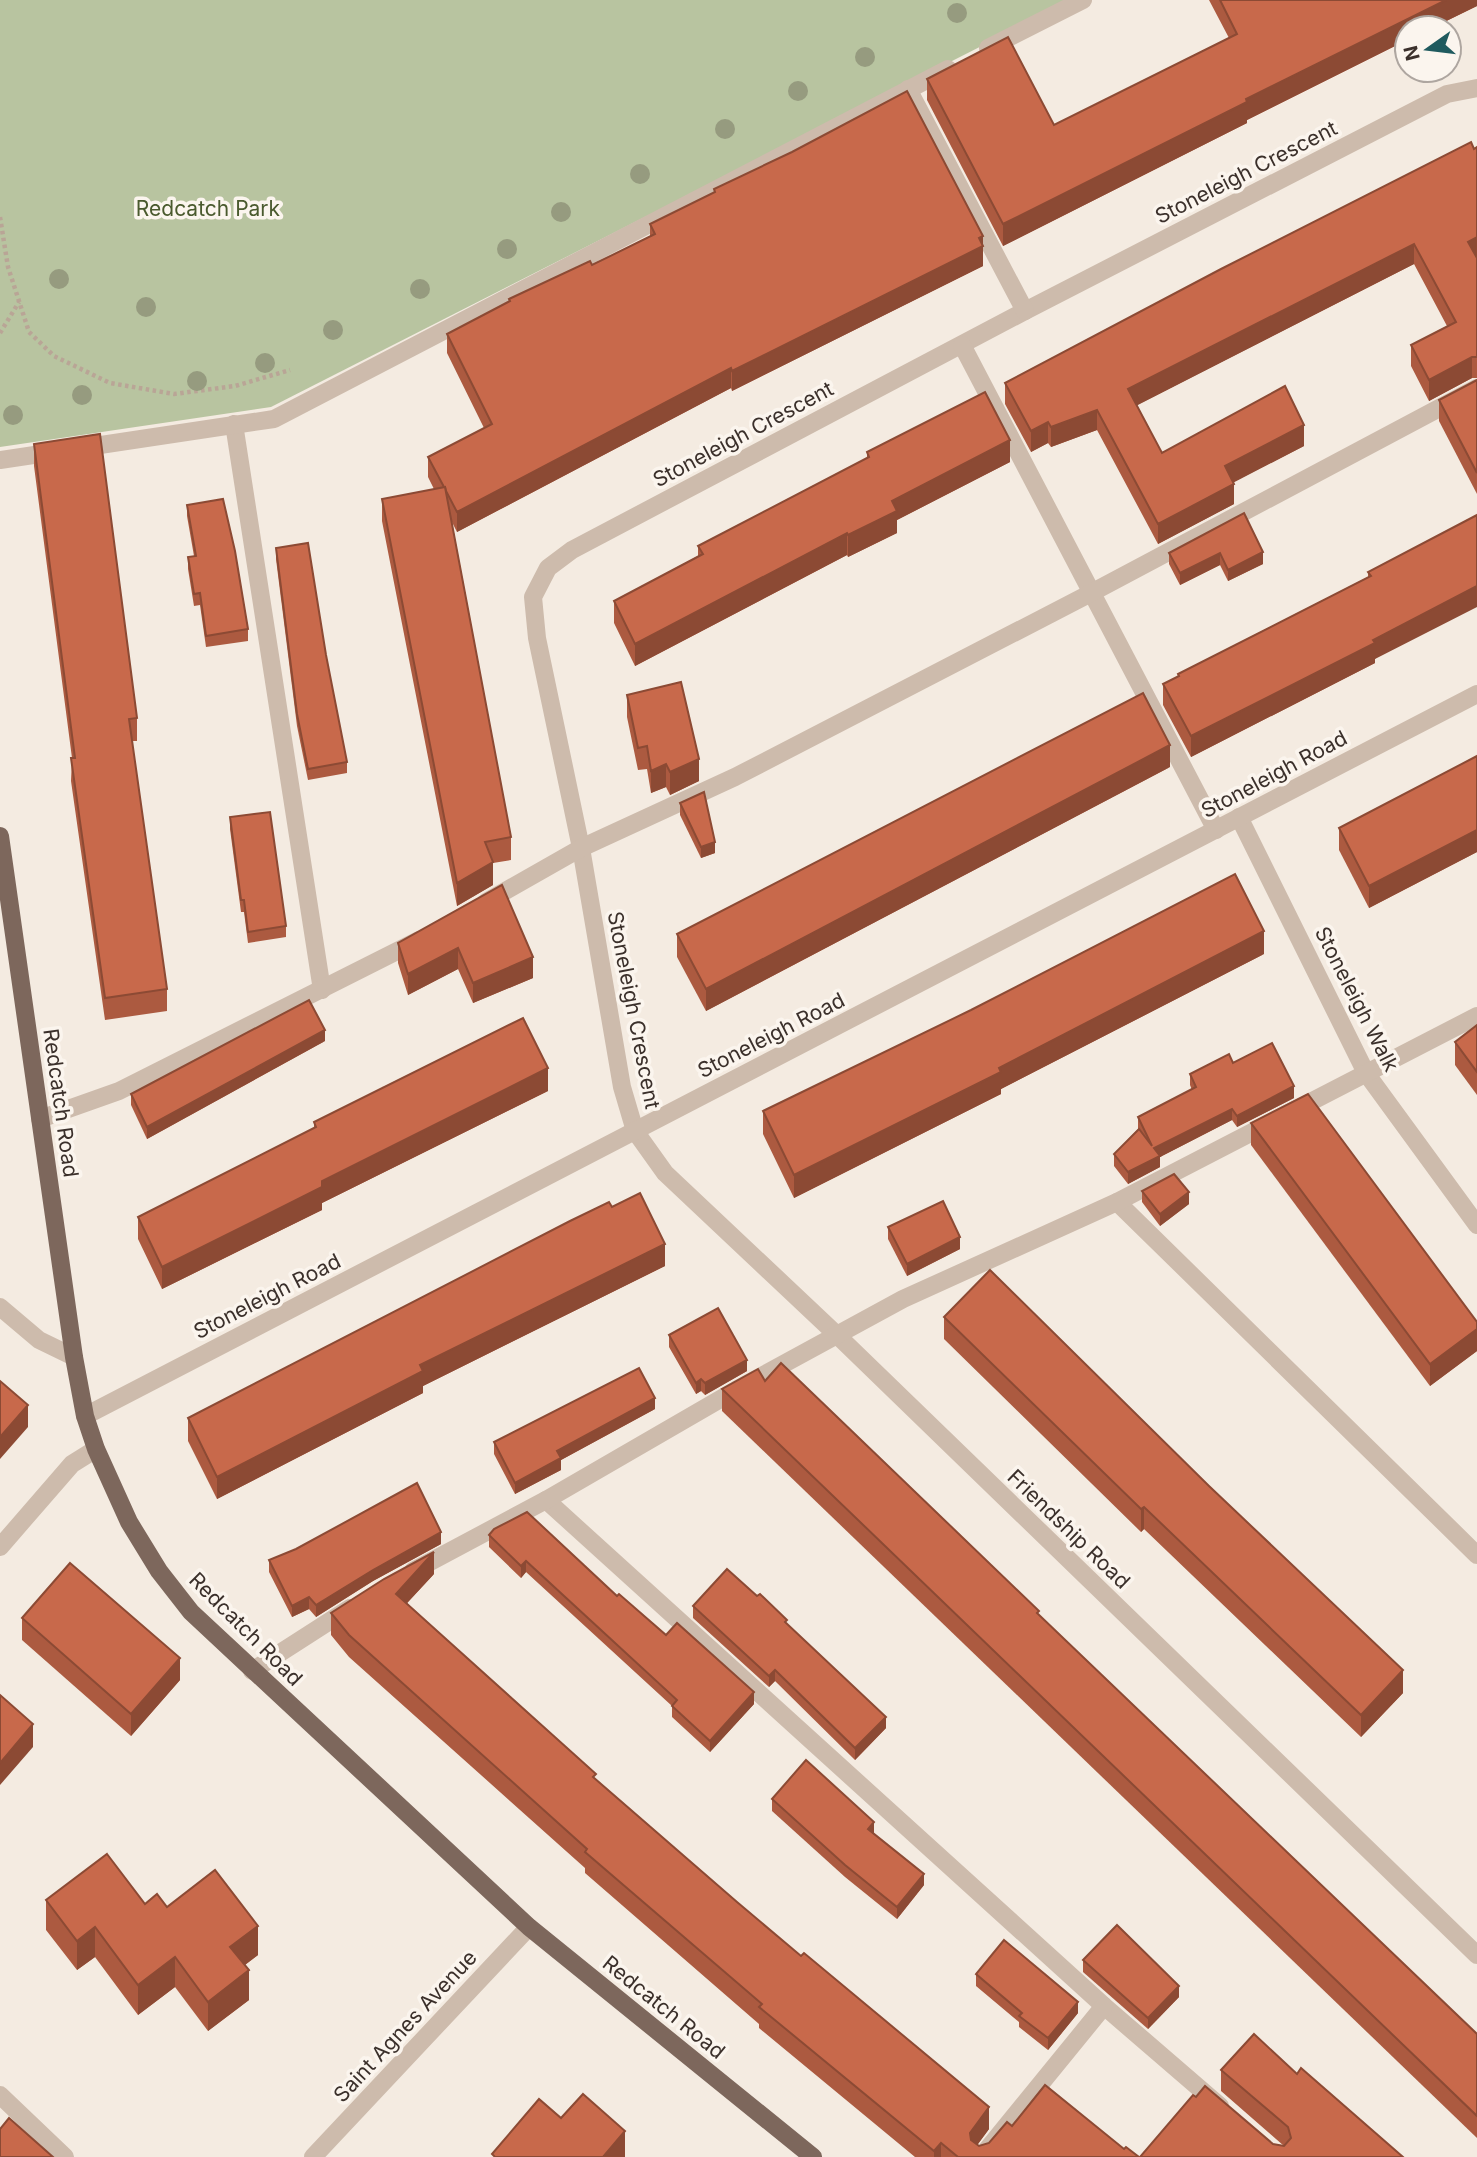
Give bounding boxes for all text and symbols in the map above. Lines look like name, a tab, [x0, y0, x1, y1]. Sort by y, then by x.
north arrow	[1393, 14, 1463, 84]
text: N	[1399, 43, 1425, 63]
street label: Stoneleigh Crescent	[1151, 115, 1341, 229]
park label: Redcatch Park	[136, 196, 281, 221]
street label: Stoneleigh Crescent	[649, 376, 838, 492]
street label: Stoneleigh Road	[1197, 725, 1351, 823]
street label: Stoneleigh Crescent	[603, 909, 665, 1111]
street label: Stoneleigh Walk	[1310, 922, 1404, 1076]
street label: Stoneleigh Road	[693, 987, 849, 1083]
street label: Redcatch Road	[38, 1027, 84, 1179]
street label: Stoneleigh Road	[189, 1248, 345, 1344]
street label: Friendship Road	[1003, 1464, 1135, 1594]
street label: Redcatch Road	[184, 1567, 308, 1691]
street label: Saint Agnes Avenue	[328, 1945, 482, 2107]
street label: Redcatch Road	[598, 1950, 730, 2064]

